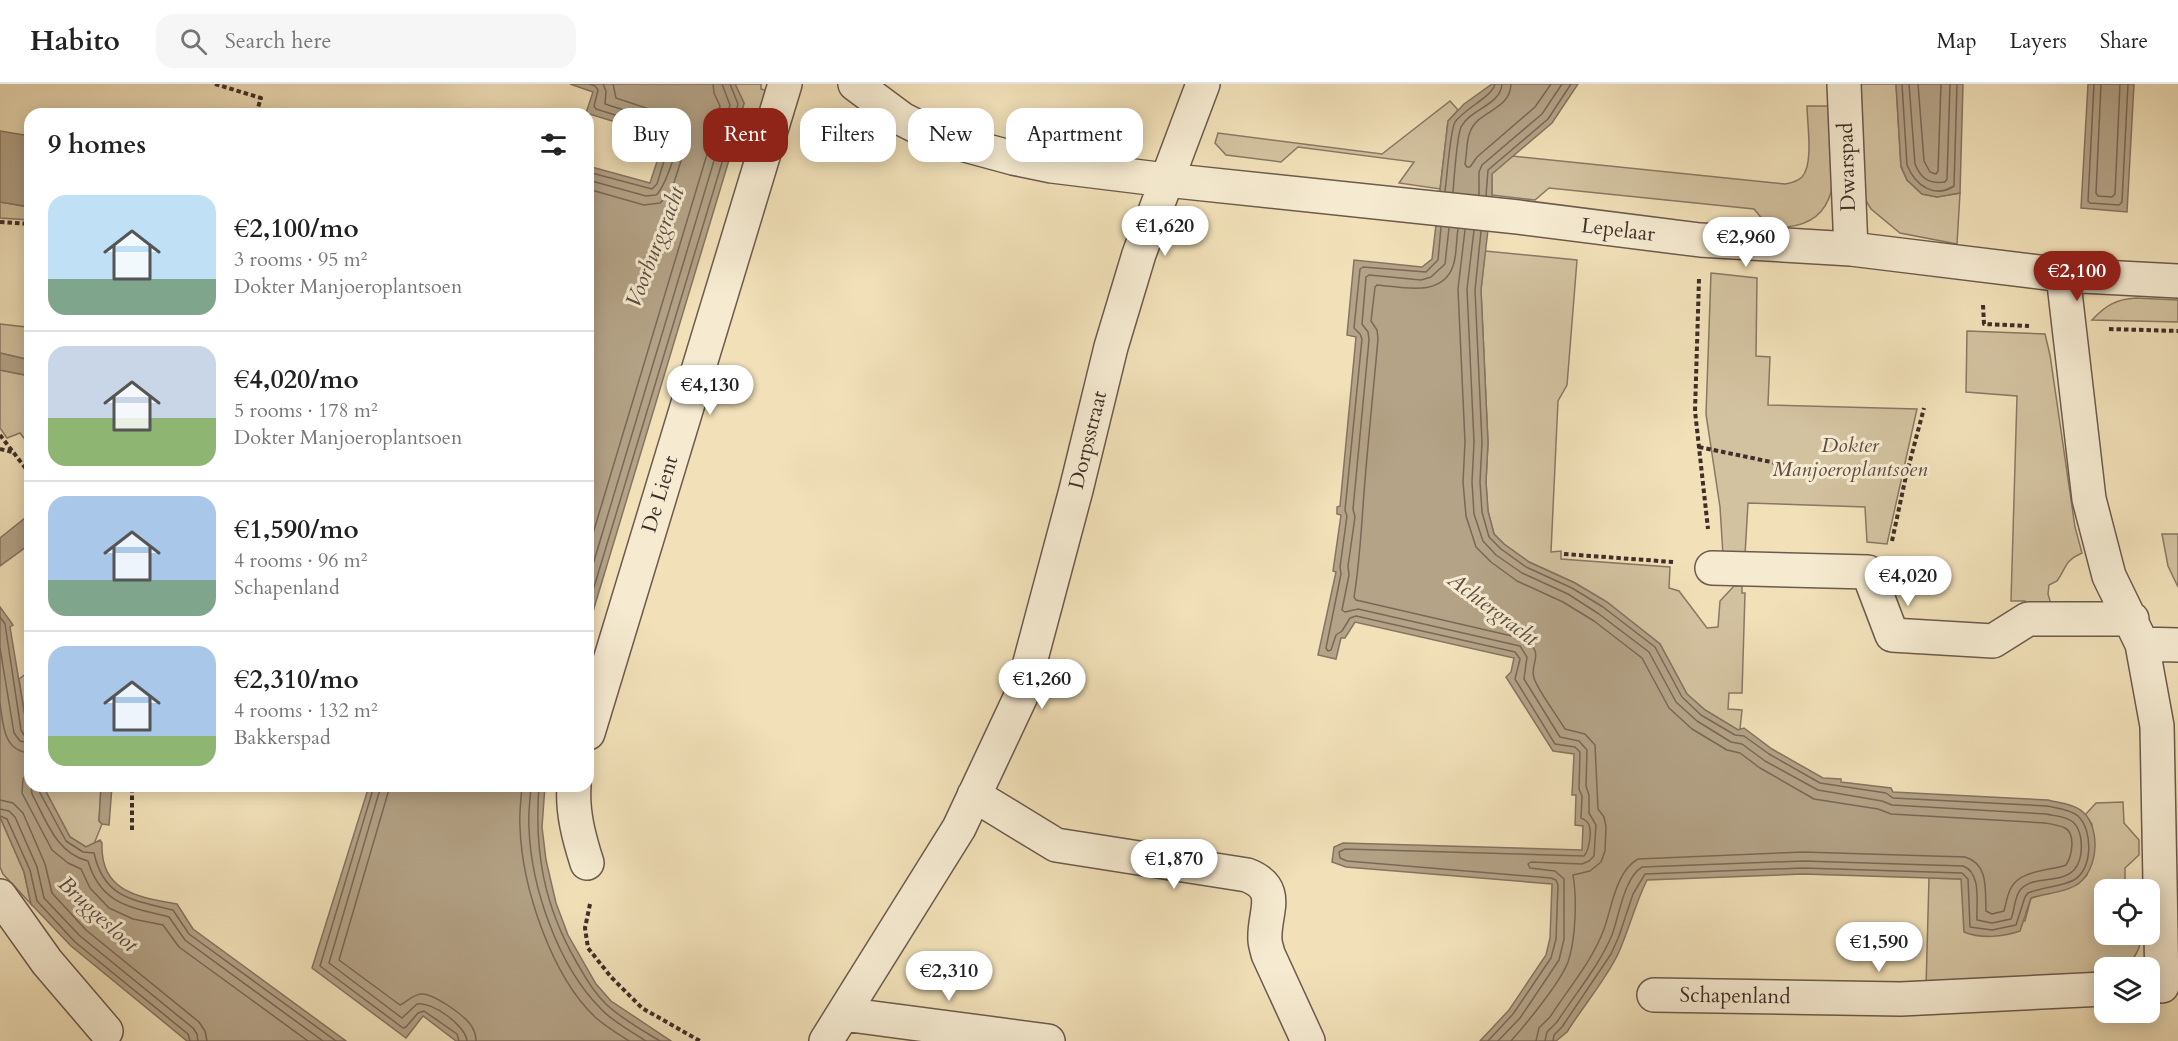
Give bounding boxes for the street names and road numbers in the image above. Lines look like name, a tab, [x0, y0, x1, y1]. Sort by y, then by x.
street label: Dwarspad	[1831, 122, 1863, 212]
street label: Lepelaar	[1579, 211, 1657, 249]
street label: Dorpsstraat	[1062, 387, 1114, 492]
street label: De Lient	[635, 452, 686, 536]
street label: Schapenland	[1679, 981, 1791, 1011]

